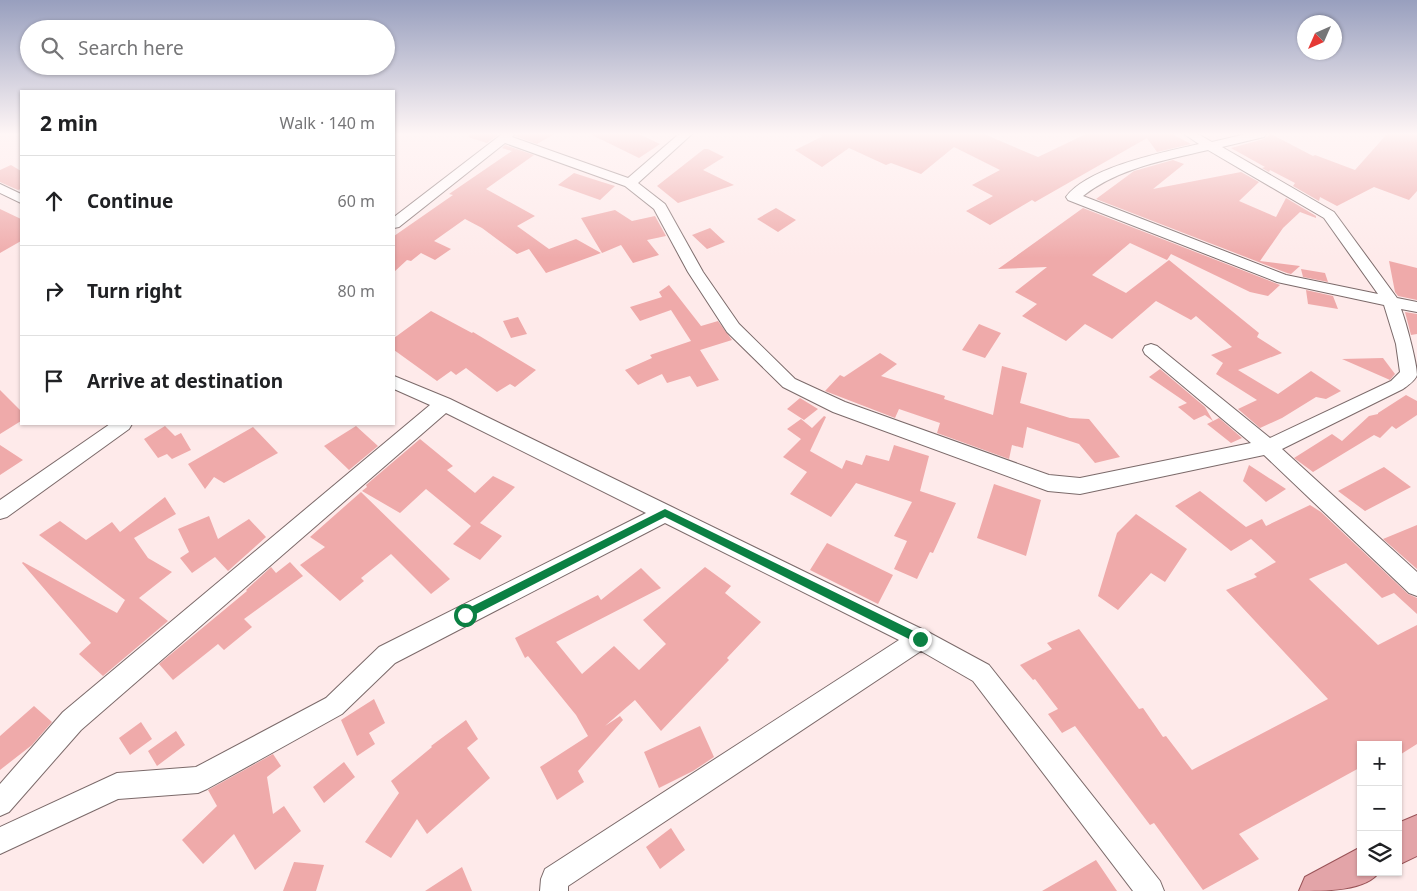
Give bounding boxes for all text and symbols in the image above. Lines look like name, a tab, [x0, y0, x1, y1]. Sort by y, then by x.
north arrow	[1297, 15, 1342, 60]
search box	[20, 20, 395, 75]
icon: search	[38, 34, 66, 62]
text: Search here	[78, 35, 184, 61]
text: 2 min	[40, 109, 98, 137]
text: Walk · 140 m	[280, 112, 375, 134]
icon: ahead	[40, 187, 68, 215]
text: Continue	[87, 188, 173, 214]
text: 60 m	[338, 190, 375, 212]
icon: right	[40, 277, 68, 305]
text: Turn right	[87, 278, 182, 304]
text: 80 m	[338, 280, 375, 302]
icon: arrive	[40, 367, 68, 395]
text: Arrive at destination	[87, 368, 283, 394]
route start	[454, 604, 477, 627]
route end	[909, 628, 932, 651]
map controls	[1357, 741, 1402, 876]
button: +	[1357, 741, 1402, 786]
button: −	[1357, 786, 1402, 831]
button: layers	[1357, 831, 1402, 876]

